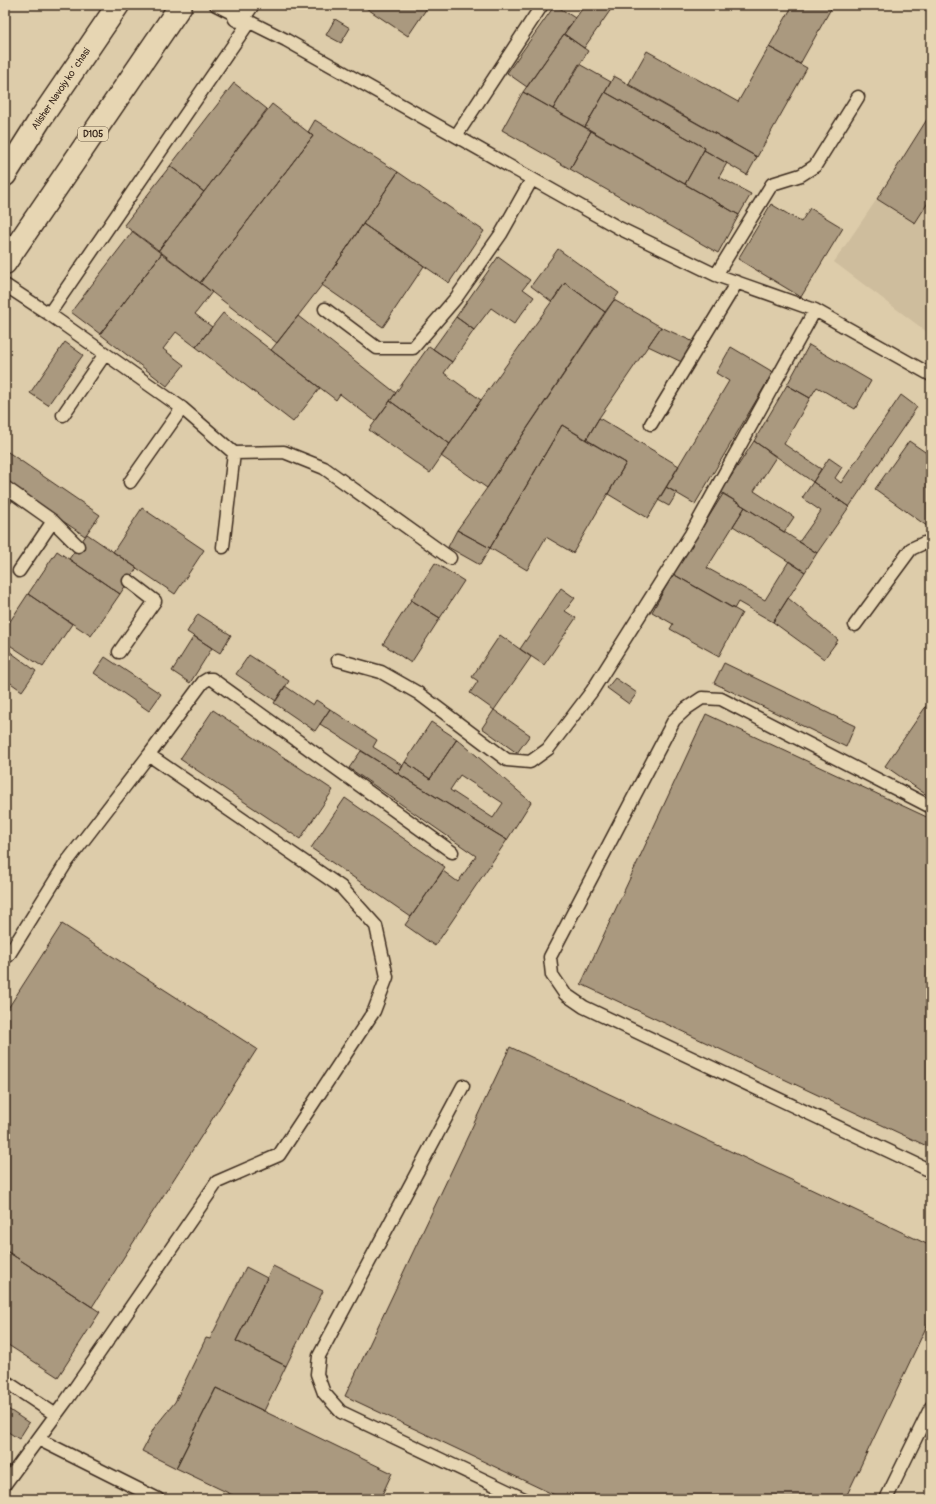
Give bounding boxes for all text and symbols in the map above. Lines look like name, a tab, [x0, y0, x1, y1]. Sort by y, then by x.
street label: Alisher Navoiy koʻchasi	[29, 46, 93, 132]
road number: D105	[78, 127, 108, 141]

